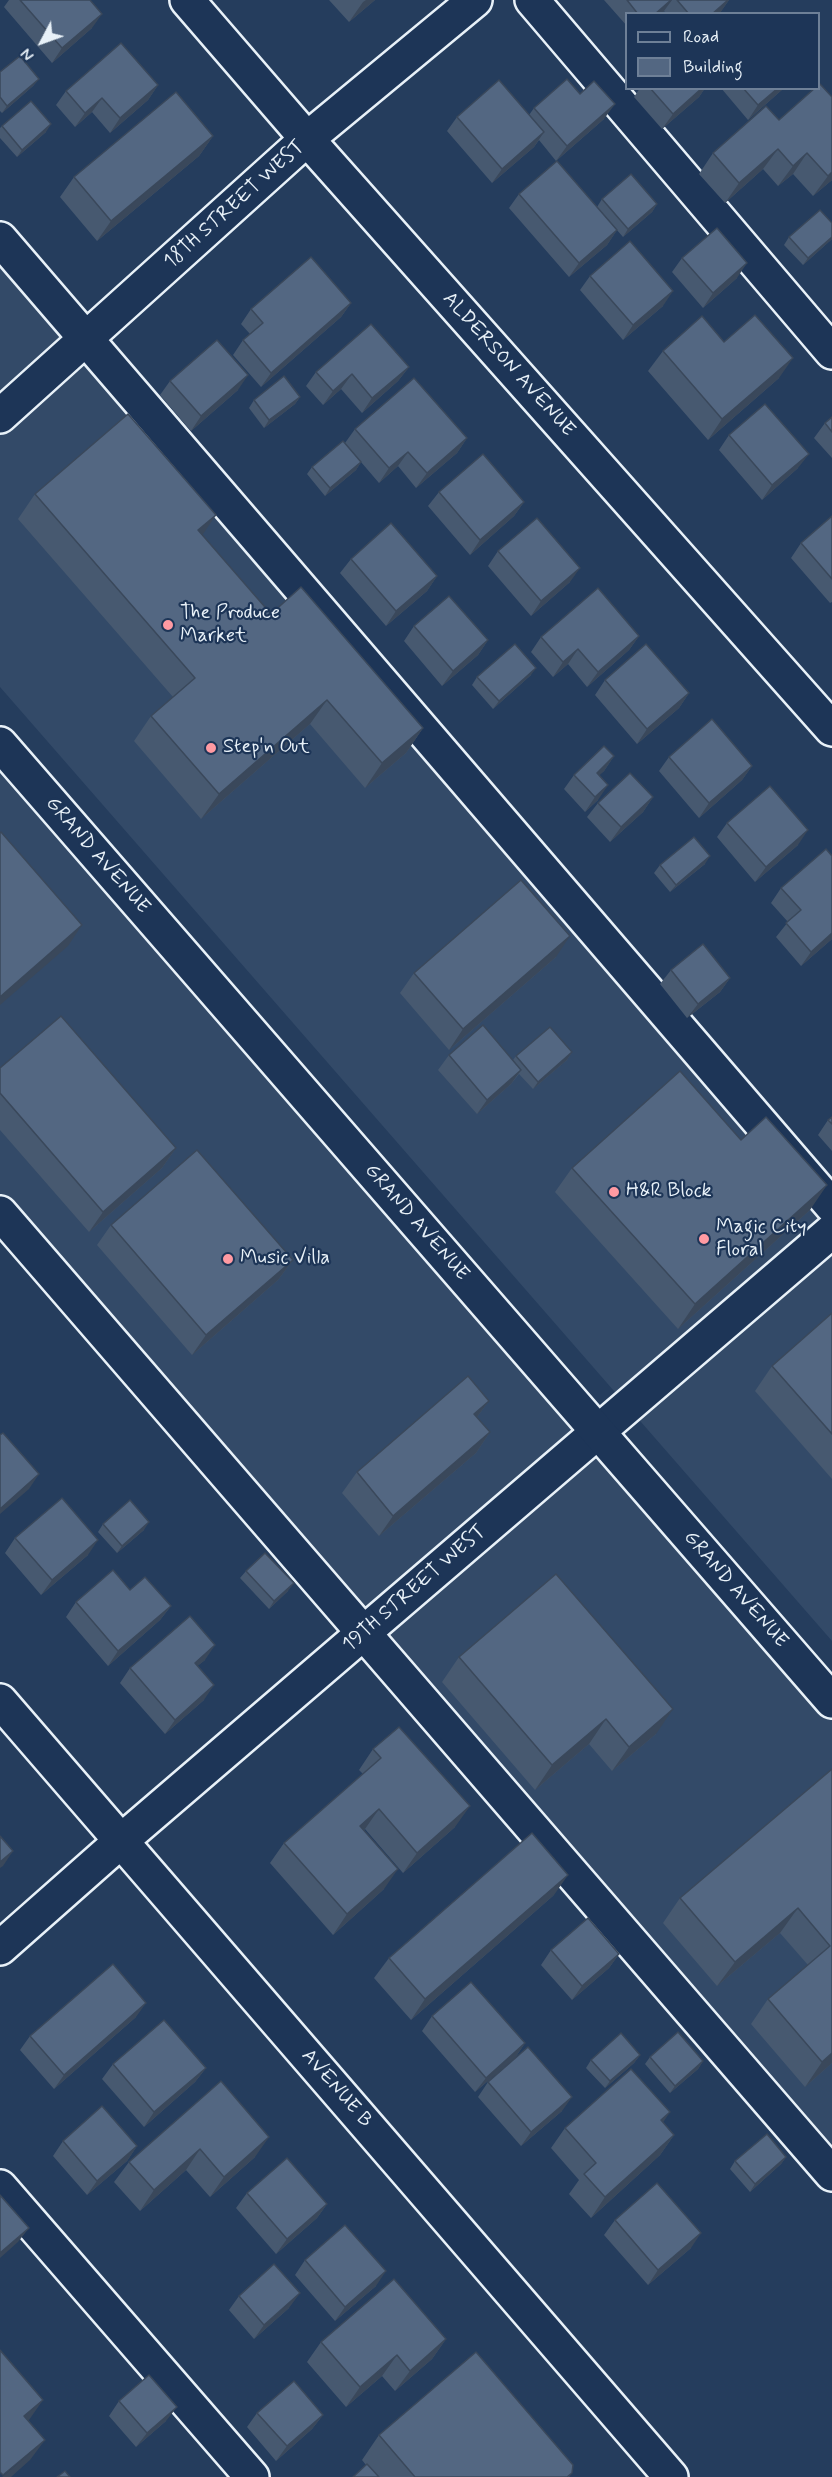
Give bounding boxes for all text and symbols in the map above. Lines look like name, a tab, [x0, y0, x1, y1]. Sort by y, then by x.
north arrow	[12, 12, 72, 72]
legend	[625, 12, 820, 90]
text: Road	[683, 25, 719, 49]
text: N	[17, 43, 39, 65]
text: Building	[683, 55, 743, 79]
street label: 18TH STREET WEST	[160, 136, 310, 274]
street label: ALDERSON AVENUE	[437, 288, 579, 442]
place label: The Produce Market	[180, 602, 280, 649]
marker: The Produce Market	[161, 618, 175, 632]
place label: Step'n Out	[223, 736, 310, 760]
marker: Step'n Out	[204, 741, 218, 755]
street label: GRAND AVENUE	[40, 792, 154, 920]
street label: GRAND AVENUE	[359, 1159, 473, 1287]
place label: H&R Block	[626, 1180, 712, 1204]
marker: H&R Block	[607, 1185, 621, 1199]
place label: Magic City Floral	[716, 1216, 807, 1263]
marker: Magic City Floral	[697, 1232, 711, 1246]
place label: Music Villa	[240, 1247, 330, 1271]
marker: Music Villa	[221, 1252, 235, 1266]
street label: 19TH STREET WEST	[338, 1520, 492, 1658]
street label: GRAND AVENUE	[678, 1526, 792, 1654]
street label: AVENUE B	[295, 2045, 377, 2133]

